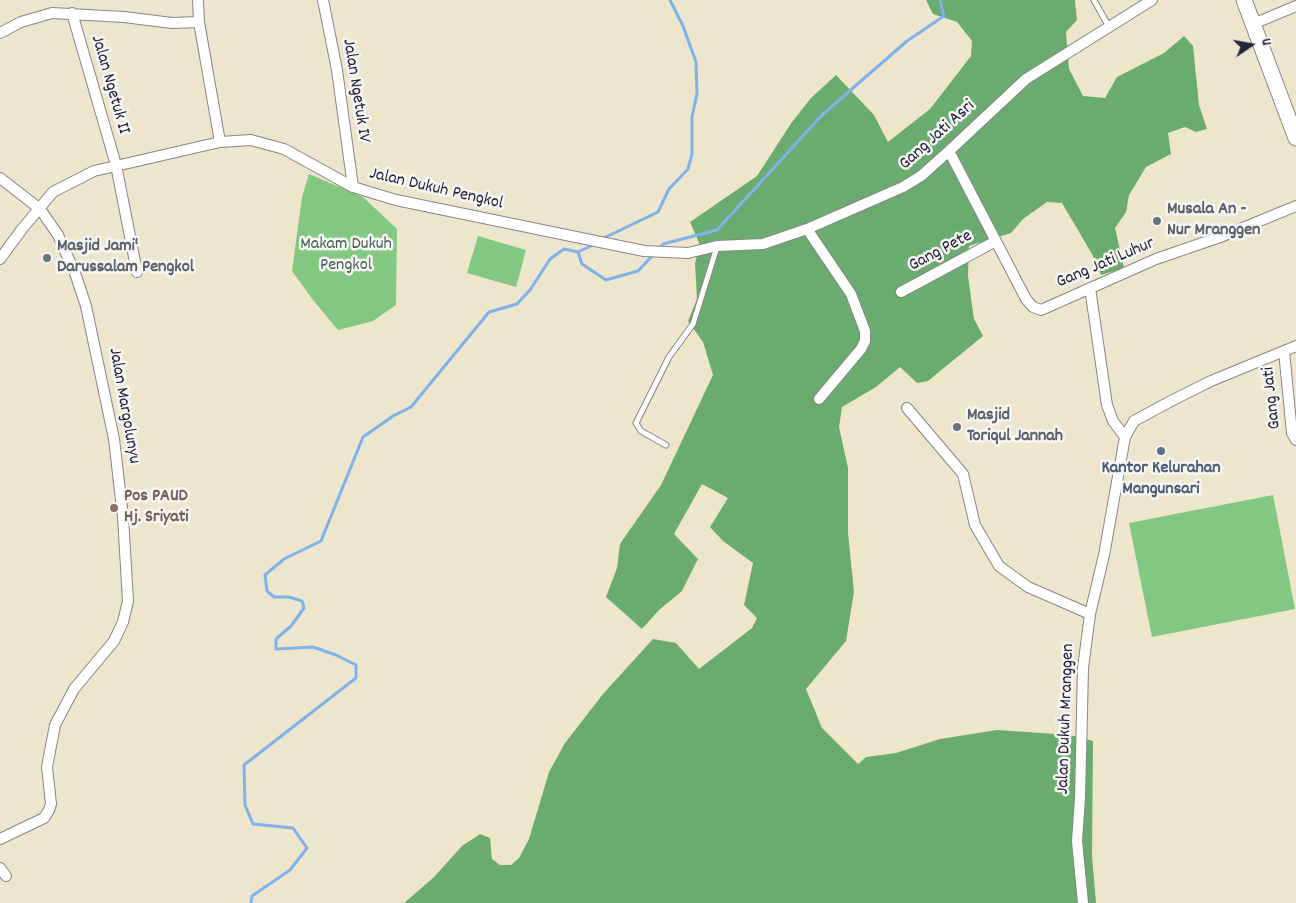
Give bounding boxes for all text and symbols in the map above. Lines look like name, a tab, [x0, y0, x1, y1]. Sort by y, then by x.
north arrow	[1226, 20, 1276, 70]
street label: Jalan Ngetuk II	[85, 33, 133, 137]
street label: Jalan Ngetuk IV	[336, 37, 374, 145]
text: U	[1255, 37, 1276, 47]
street label: Gang Jati Asri	[896, 96, 980, 176]
street label: Jalan Dukuh Pengkol	[367, 164, 505, 216]
place label: Musala An - Nur Mranggen	[1167, 200, 1260, 242]
marker: Musala An - Nur Mranggen	[1151, 215, 1163, 227]
street label: Gang Pete	[906, 226, 976, 278]
street label: Gang Jati Luhur	[1054, 234, 1158, 294]
park label: Makam Dukuh Pengkol	[300, 235, 392, 278]
place label: Masjid Jami' Darussalam Pengkol	[57, 237, 194, 280]
marker: Masjid Jami' Darussalam Pengkol	[41, 252, 53, 264]
street label: Jalan Margolunyu	[102, 346, 144, 466]
street label: Gang Jati	[1259, 366, 1287, 430]
place label: Masjid Toriqul Jannah	[967, 406, 1063, 448]
marker: Masjid Toriqul Jannah	[951, 421, 963, 433]
marker: Kantor Kelurahan Mangunsari	[1155, 445, 1167, 457]
place label: Kantor Kelurahan Mangunsari	[1102, 459, 1220, 502]
place label: Pos PAUD Hj. Sriyati	[124, 487, 189, 530]
marker: Pos PAUD Hj. Sriyati	[108, 502, 120, 514]
street label: Jalan Dukuh Mranggen	[1054, 643, 1080, 795]

